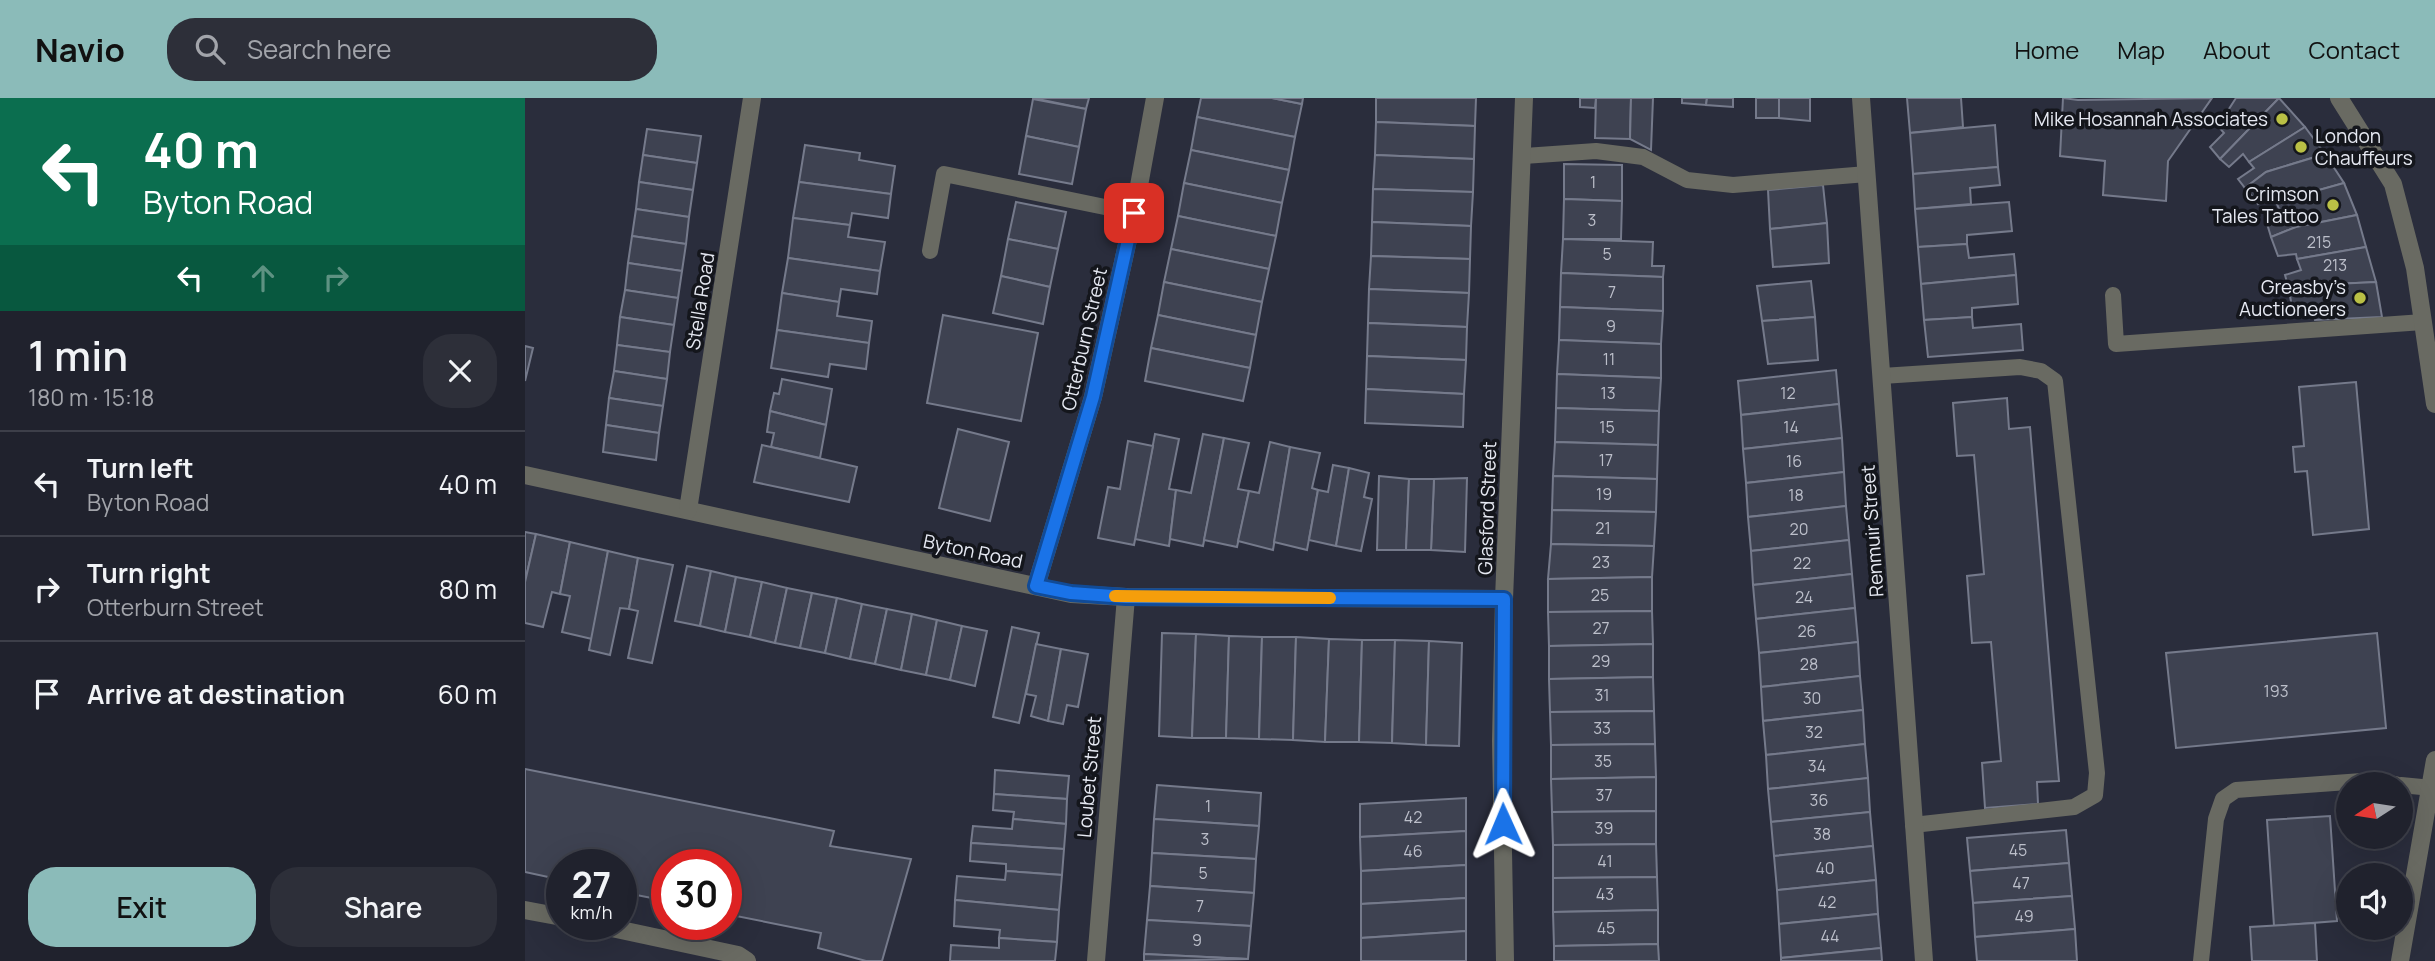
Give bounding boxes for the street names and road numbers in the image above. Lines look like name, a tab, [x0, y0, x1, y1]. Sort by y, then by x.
street label: Stella Road	[679, 250, 721, 352]
street label: Otterburn Street	[1055, 265, 1113, 413]
street label: Glasford Street	[1472, 441, 1502, 575]
street label: Renmuir Street	[1854, 464, 1890, 598]
street label: Byton Road	[921, 528, 1025, 574]
street label: Loubet Street	[1071, 715, 1107, 839]

